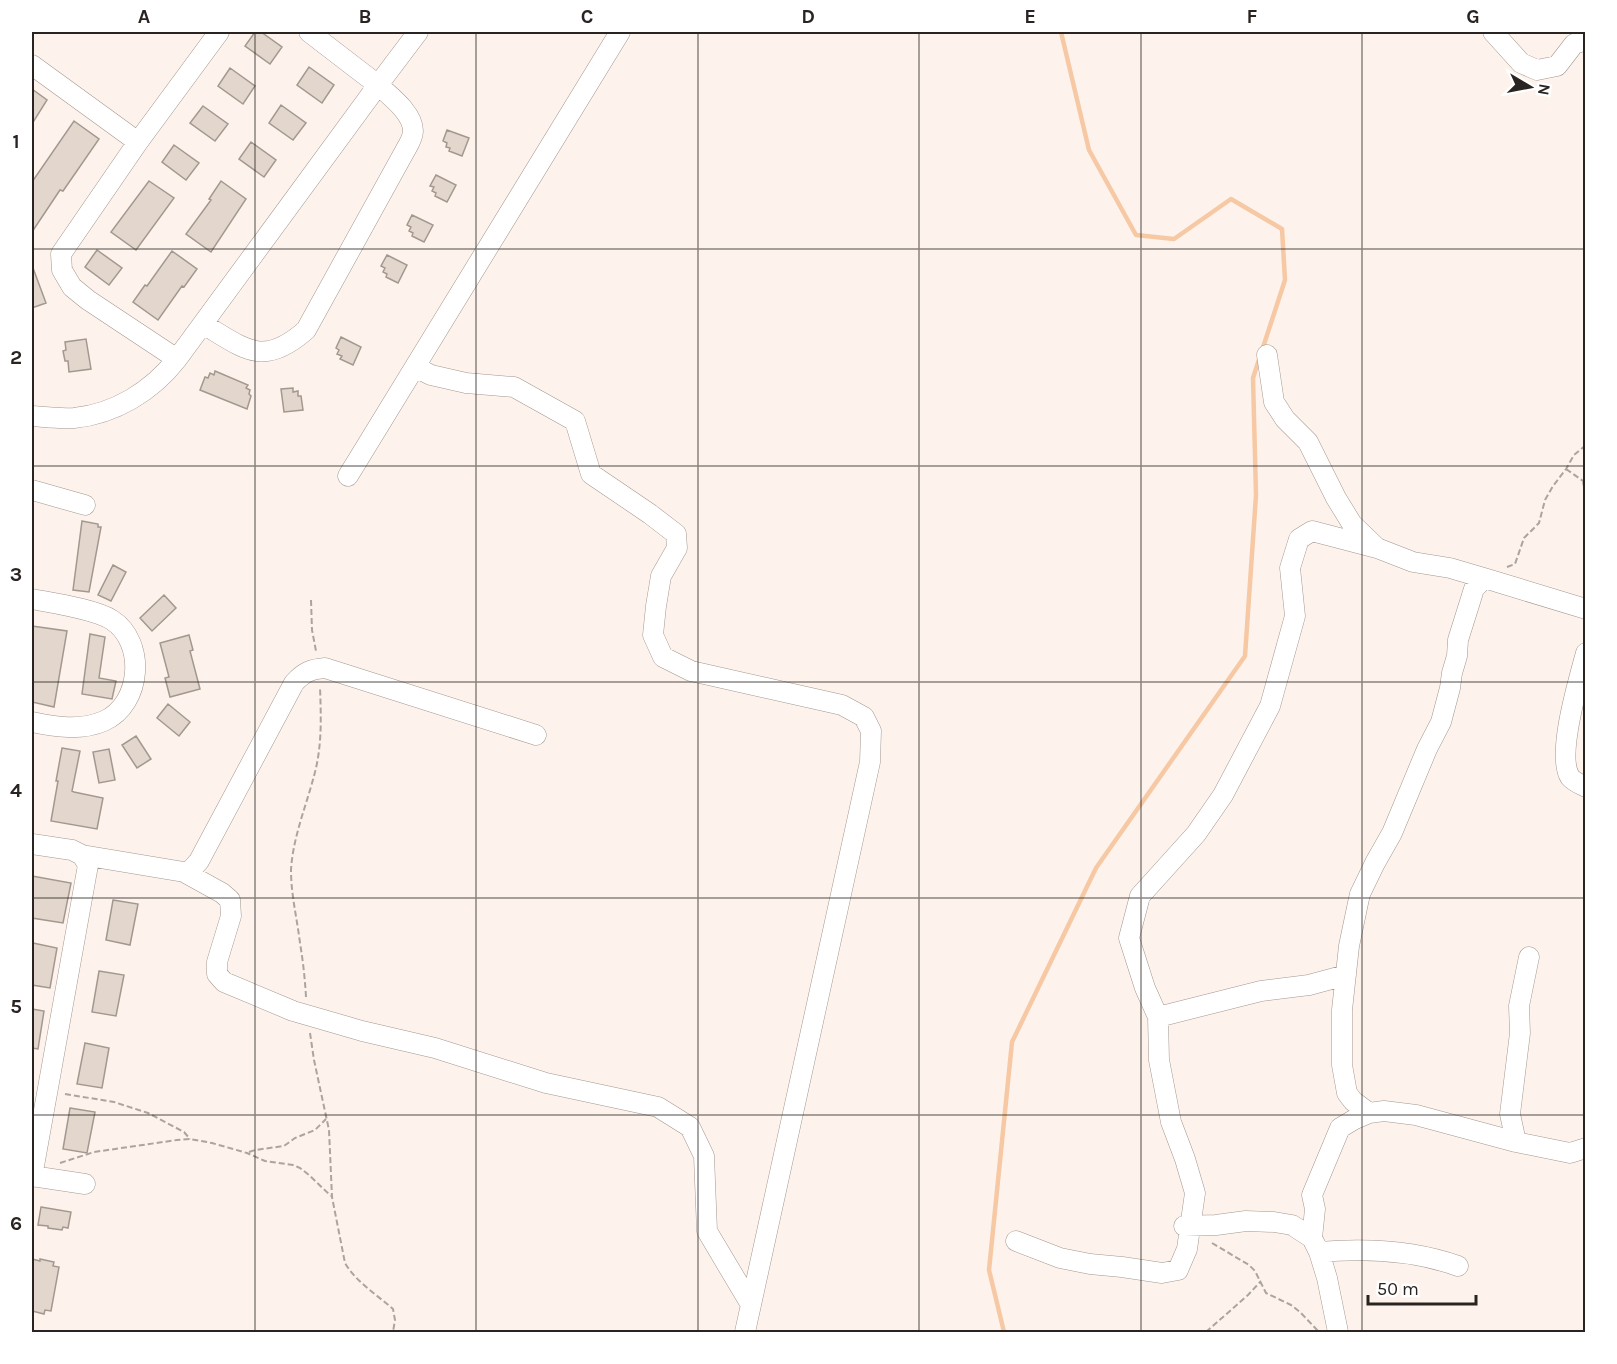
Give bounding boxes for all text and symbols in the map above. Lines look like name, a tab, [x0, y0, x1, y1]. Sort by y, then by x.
text: A	[138, 5, 151, 28]
text: B	[359, 5, 371, 28]
text: C	[581, 5, 593, 28]
text: D	[801, 5, 815, 28]
text: E	[1024, 5, 1036, 28]
text: F	[1247, 5, 1258, 28]
text: G	[1466, 5, 1480, 28]
north arrow	[1500, 57, 1560, 117]
text: N	[1534, 82, 1555, 97]
text: 1	[12, 130, 20, 153]
text: 2	[10, 346, 22, 369]
text: 3	[10, 563, 22, 586]
text: 4	[10, 779, 22, 802]
text: 5	[10, 995, 22, 1018]
text: 6	[10, 1212, 22, 1235]
scale bar	[1368, 1268, 1476, 1306]
text: 50 m	[1377, 1278, 1419, 1300]

